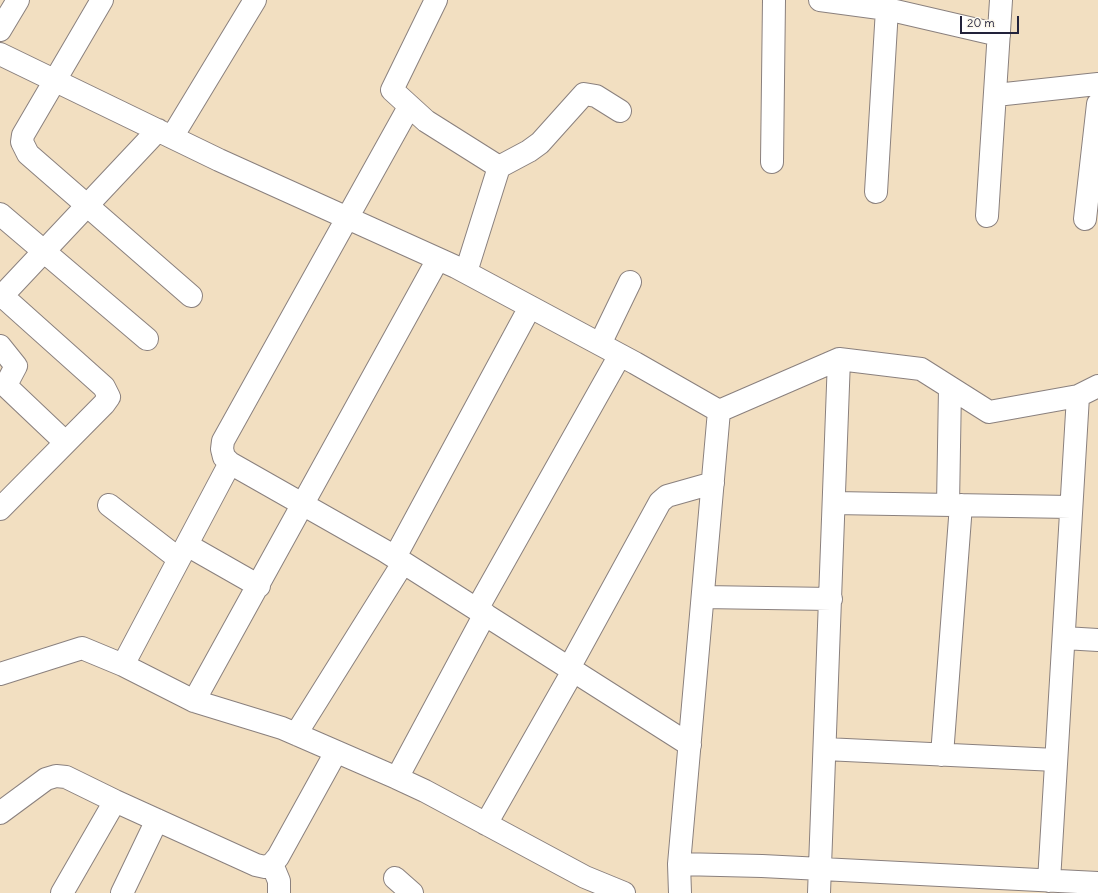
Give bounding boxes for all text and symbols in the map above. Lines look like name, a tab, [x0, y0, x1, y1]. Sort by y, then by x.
scale bar	[962, 8, 1021, 34]
text: 20 m	[967, 15, 995, 30]

